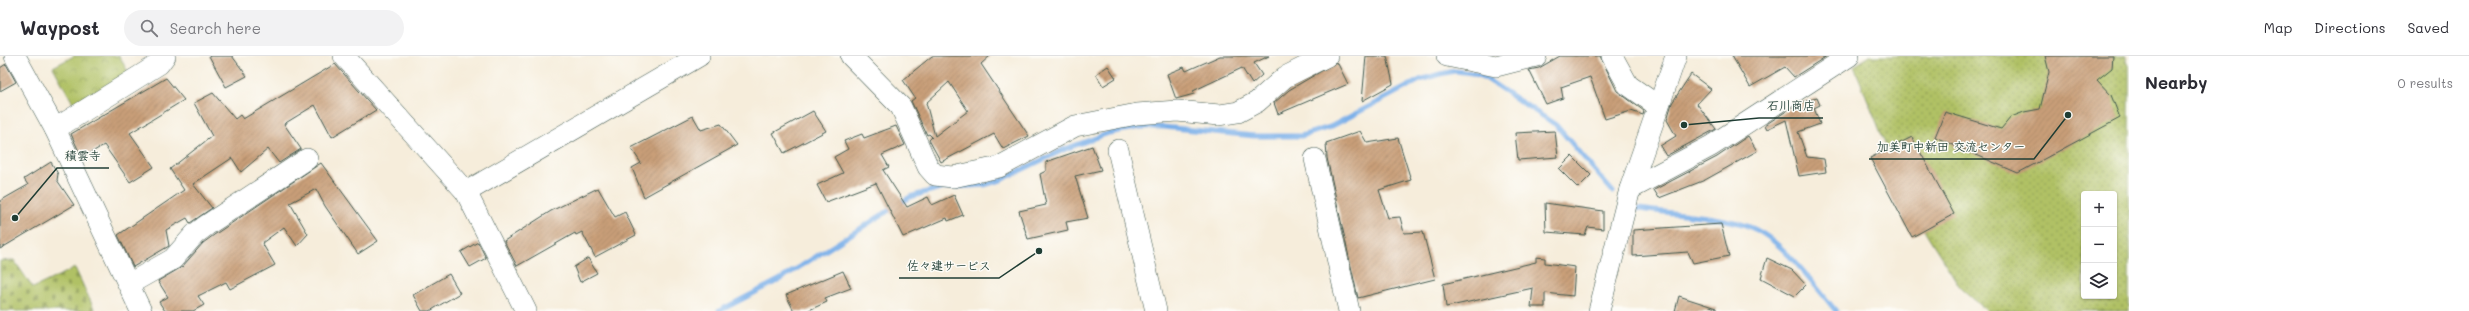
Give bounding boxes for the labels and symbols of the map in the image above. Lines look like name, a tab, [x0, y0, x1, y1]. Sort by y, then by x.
callout: 石川商店	[1759, 94, 1823, 118]
text: 石川商店	[1767, 97, 1815, 113]
callout: 加美町中新田 交流センター	[1869, 135, 2034, 159]
text: 加美町中新田 交流センター	[1877, 138, 2025, 154]
callout: 積雲寺	[57, 144, 109, 168]
text: 積雲寺	[65, 147, 101, 163]
callout: 佐々建サービス	[899, 254, 999, 278]
text: 佐々建サービス	[907, 257, 991, 273]

